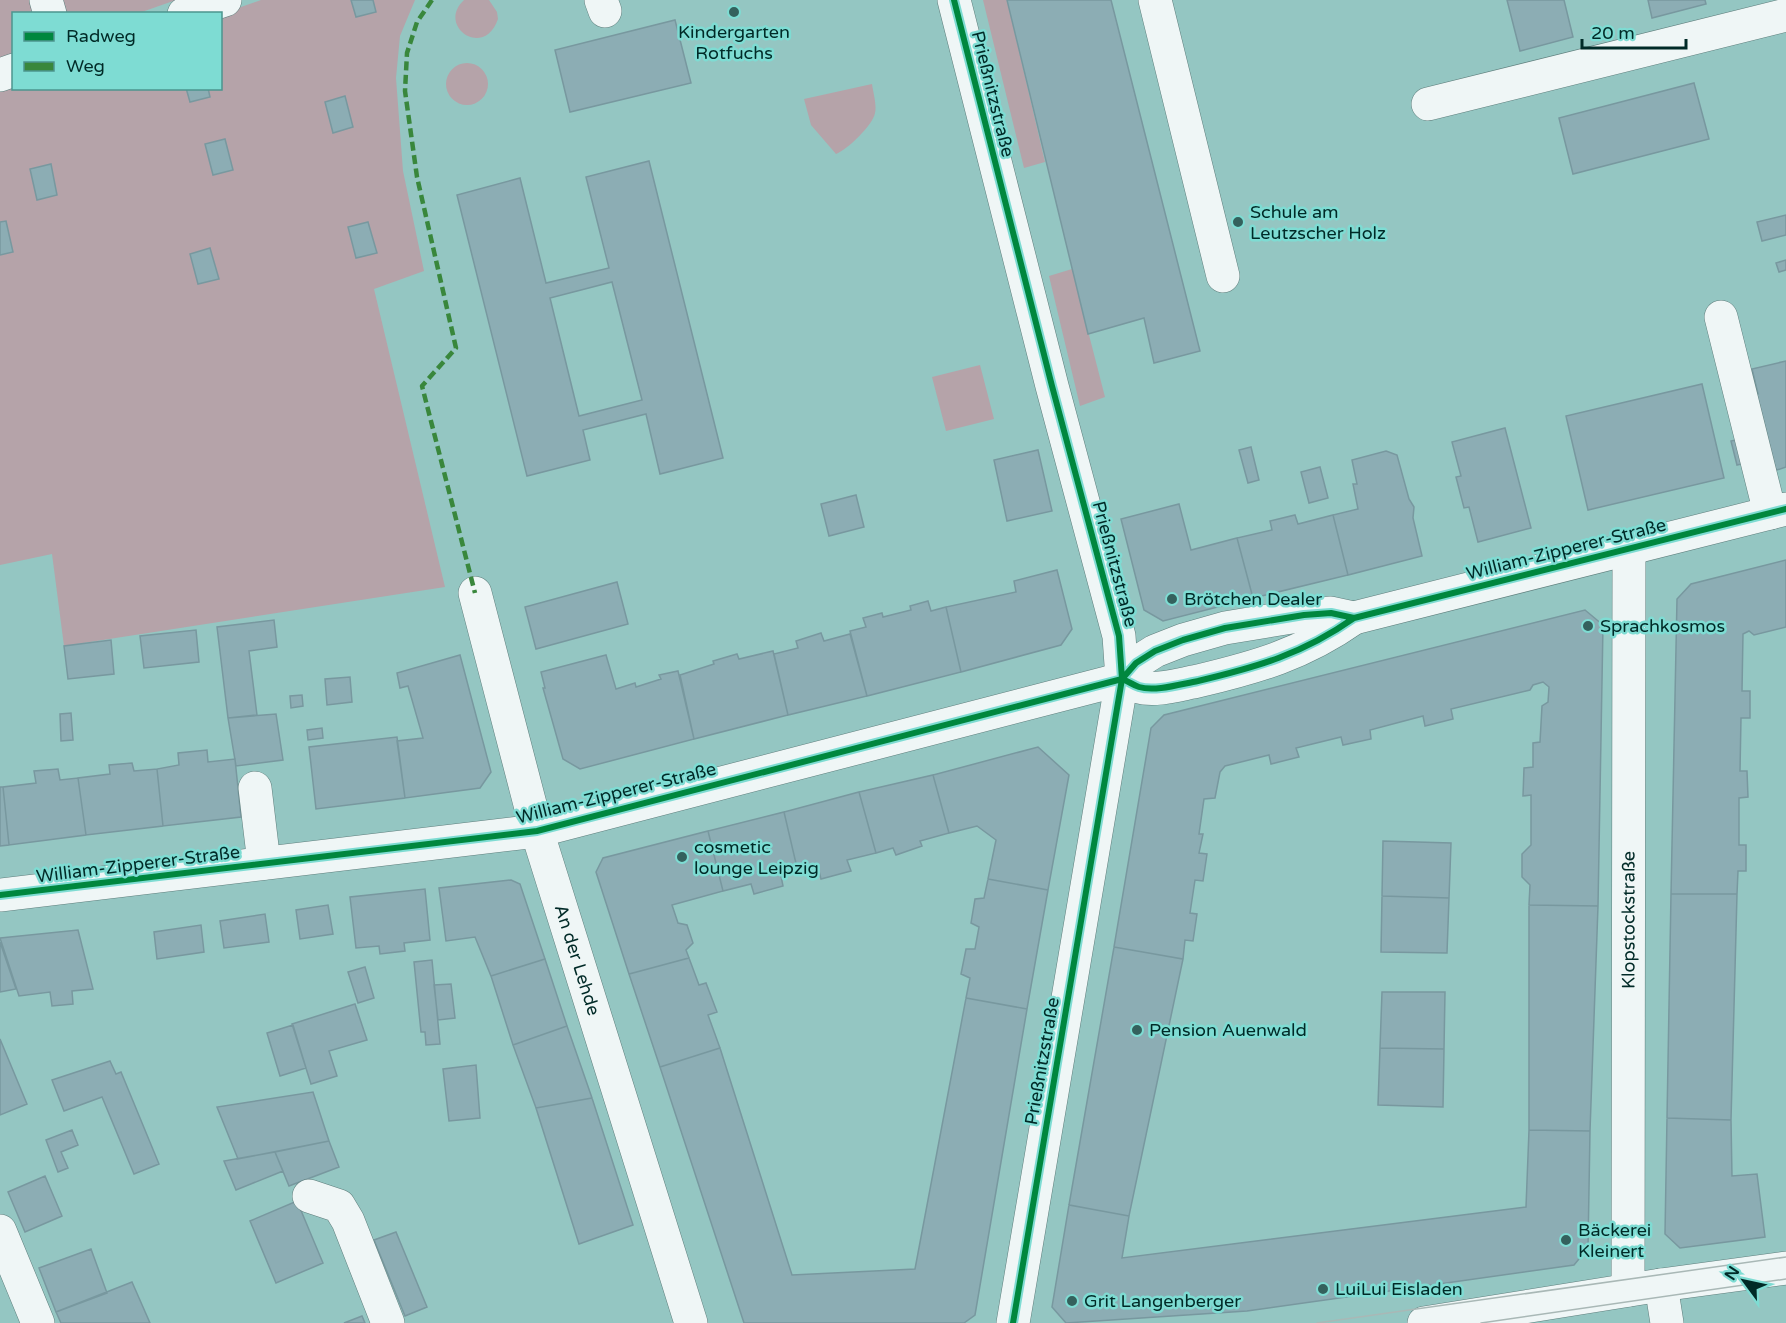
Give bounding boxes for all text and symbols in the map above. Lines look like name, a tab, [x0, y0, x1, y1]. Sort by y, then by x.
marker: Kindergarten Rotfuchs	[727, 5, 741, 19]
legend	[12, 12, 222, 90]
scale bar	[1582, 12, 1686, 50]
place label: Kindergarten Rotfuchs	[678, 21, 790, 64]
text: 20 m	[1591, 22, 1635, 44]
text: Radweg	[66, 25, 136, 47]
street label: Prießnitzstraße	[967, 29, 1019, 159]
text: Weg	[66, 55, 105, 77]
place label: Schule am Leutzscher Holz	[1250, 201, 1386, 244]
marker: Schule am Leutzscher Holz	[1231, 215, 1245, 229]
street label: Prießnitzstraße	[1088, 499, 1142, 629]
street label: William-Zipperer-Straße	[1464, 514, 1668, 584]
place label: Brötchen Dealer	[1184, 588, 1322, 610]
marker: Brötchen Dealer	[1165, 592, 1179, 606]
place label: Sprachkosmos	[1600, 615, 1725, 637]
marker: Sprachkosmos	[1581, 619, 1595, 633]
street label: William-Zipperer-Straße	[514, 758, 718, 828]
place label: cosmetic lounge Leipzig	[694, 836, 819, 879]
street label: William-Zipperer-Straße	[35, 841, 241, 887]
marker: cosmetic lounge Leipzig	[675, 850, 689, 864]
street label: Klopstockstraße	[1617, 851, 1640, 989]
street label: An der Lehde	[550, 902, 605, 1018]
street label: Prießnitzstraße	[1020, 995, 1064, 1127]
place label: Pension Auenwald	[1149, 1019, 1307, 1041]
marker: Pension Auenwald	[1130, 1023, 1144, 1037]
place label: Bäckerei Kleinert	[1578, 1219, 1651, 1262]
marker: Bäckerei Kleinert	[1559, 1233, 1573, 1247]
north arrow	[1714, 1251, 1774, 1311]
text: N	[1720, 1263, 1744, 1284]
place label: LuiLui Eisladen	[1335, 1278, 1463, 1300]
marker: LuiLui Eisladen	[1316, 1282, 1330, 1296]
place label: Grit Langenberger	[1084, 1290, 1241, 1312]
marker: Grit Langenberger	[1065, 1294, 1079, 1308]

